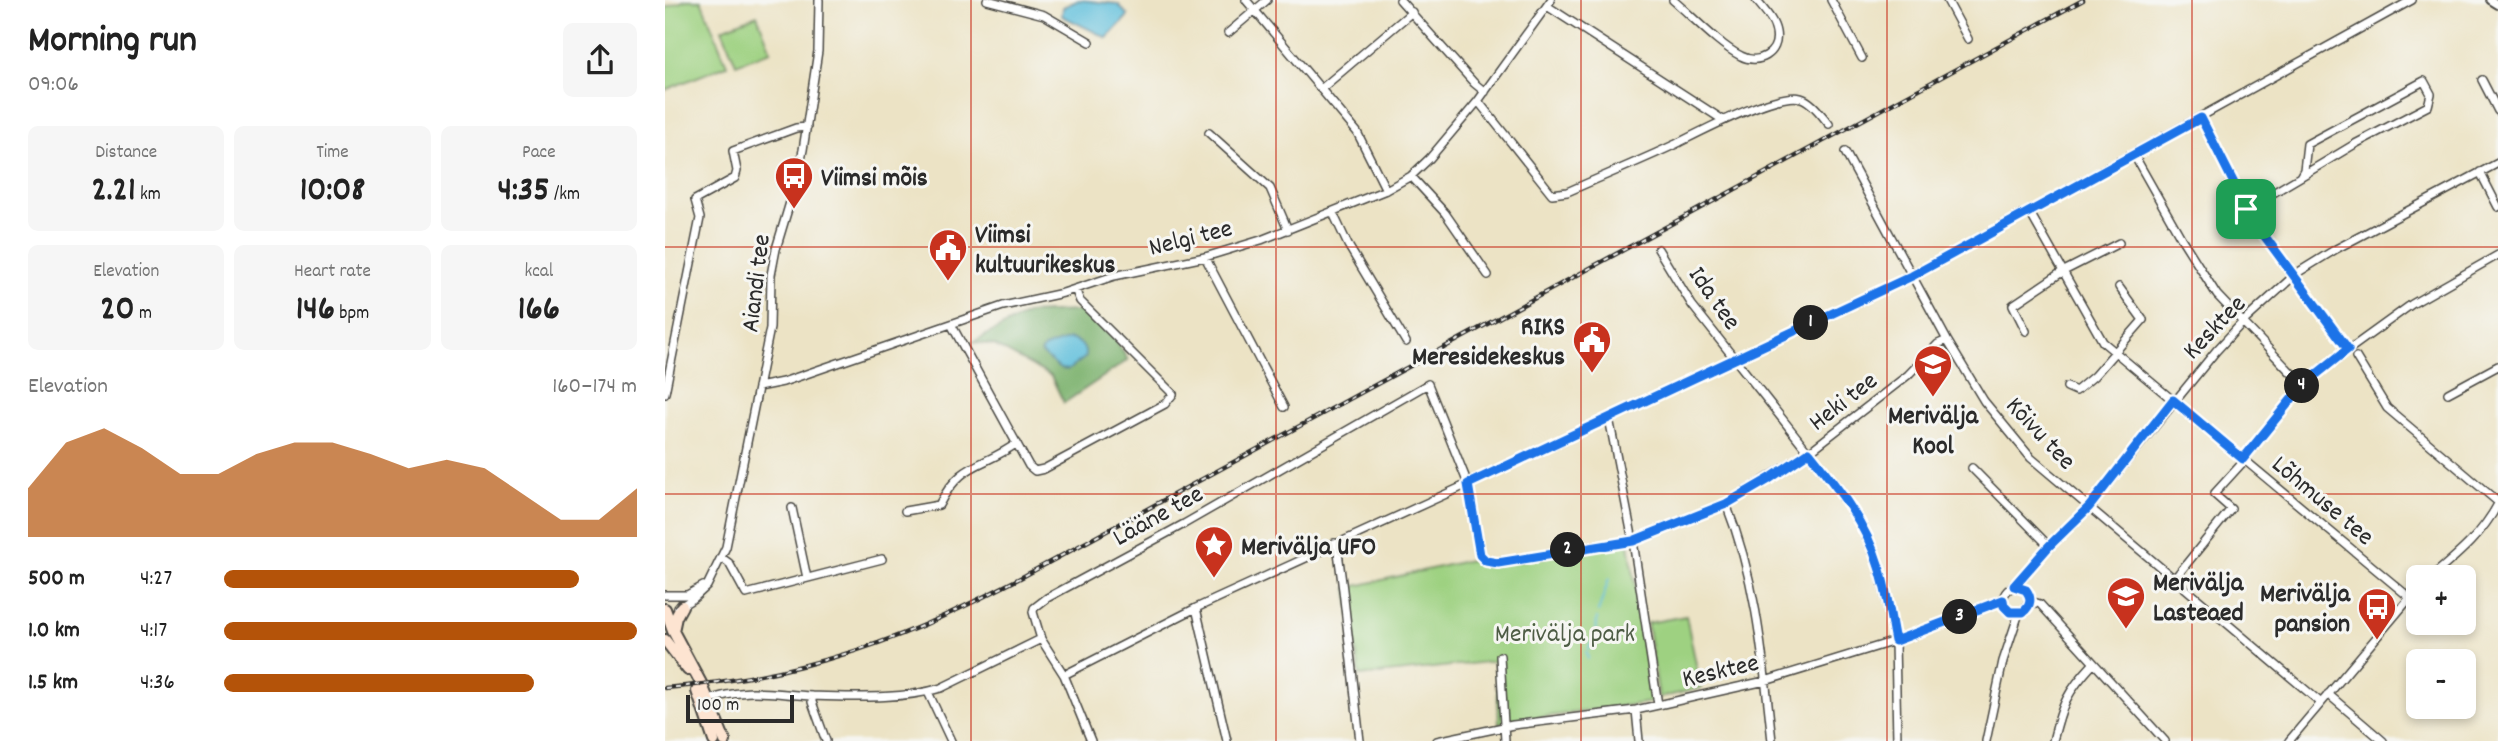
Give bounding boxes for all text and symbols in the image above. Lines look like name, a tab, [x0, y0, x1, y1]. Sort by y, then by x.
text: Morning run	[28, 15, 197, 70]
button: share	[563, 23, 637, 97]
text: 09:06	[28, 69, 79, 102]
text: Distance	[95, 140, 157, 167]
text: Time	[316, 140, 349, 167]
text: Pace	[522, 140, 556, 167]
bus stop icon: Viimsi mõis	[773, 155, 815, 210]
place label: Viimsi mõis	[821, 161, 928, 198]
text: 2.21	[92, 167, 136, 217]
text: 10:08	[300, 167, 365, 217]
text: 4:35	[497, 167, 550, 217]
pin	[2216, 179, 2276, 239]
text: km	[136, 182, 161, 209]
text: /km	[550, 182, 580, 209]
icon: arrive	[2227, 190, 2265, 228]
street label: Nelgi tee	[1145, 211, 1237, 268]
place label: Viimsi kultuurikeskus	[975, 218, 1115, 285]
public building icon: Viimsi kultuurikeskus	[927, 227, 969, 282]
street label: Aiandi tee	[733, 232, 782, 335]
text: Elevation	[93, 259, 159, 286]
text: Heart rate	[294, 259, 371, 286]
text: kcal	[524, 259, 553, 286]
street label: Ida tee	[1678, 259, 1749, 339]
text: 20	[100, 286, 135, 336]
text: 146	[296, 286, 335, 336]
text: 166	[518, 286, 560, 336]
street label: Kesktee	[2175, 288, 2256, 369]
text: m	[135, 301, 152, 328]
text: bpm	[335, 301, 369, 328]
pin: 1	[1793, 306, 1829, 340]
text: 1	[1808, 309, 1813, 336]
place label: RIKS Meresidekeskus	[1412, 310, 1565, 377]
public building icon: RIKS Meresidekeskus	[1571, 319, 1613, 374]
school or university icon: Merivälja Kool	[1912, 343, 1954, 398]
street label: Heki tee	[1802, 364, 1887, 442]
pin: 4	[2285, 368, 2319, 404]
text: Elevation	[28, 371, 108, 404]
text: 160–174 m	[552, 371, 637, 404]
text: 4	[2298, 372, 2305, 399]
street label: Kõivu tee	[1996, 389, 2083, 479]
place label: Merivälja Kool	[1888, 399, 1979, 466]
street label: Lõhmuse tee	[2262, 448, 2381, 556]
street label: Lääne tee	[1107, 477, 1211, 557]
place icon: Merivälja UFO	[1193, 524, 1235, 579]
place label: Merivälja UFO	[1241, 530, 1376, 567]
pin: 2	[1551, 532, 1585, 568]
text: 2	[1563, 536, 1572, 563]
text: 500 m	[28, 563, 85, 596]
text: 4:27	[140, 563, 172, 596]
map controls	[2406, 565, 2476, 719]
button: +	[2406, 565, 2476, 635]
place label: Merivälja Lasteaed	[2153, 566, 2244, 633]
school or university icon: Merivälja Lasteaed	[2105, 575, 2147, 630]
place label: Merivälja pansion	[2260, 577, 2351, 644]
bus stop icon: Merivälja pansion	[2356, 586, 2398, 641]
pin: 3	[1943, 600, 1977, 634]
text: 3	[1955, 603, 1964, 630]
text: 1.0 km	[28, 615, 80, 648]
text: 4:17	[140, 615, 167, 648]
park label: Merivälja park	[1495, 617, 1635, 654]
street label: Kesktee	[1679, 646, 1763, 699]
button: −	[2406, 649, 2476, 719]
text: 1.5 km	[28, 667, 78, 700]
text: 4:36	[140, 667, 175, 700]
scale bar	[686, 692, 795, 724]
text: 100 m	[697, 693, 739, 720]

